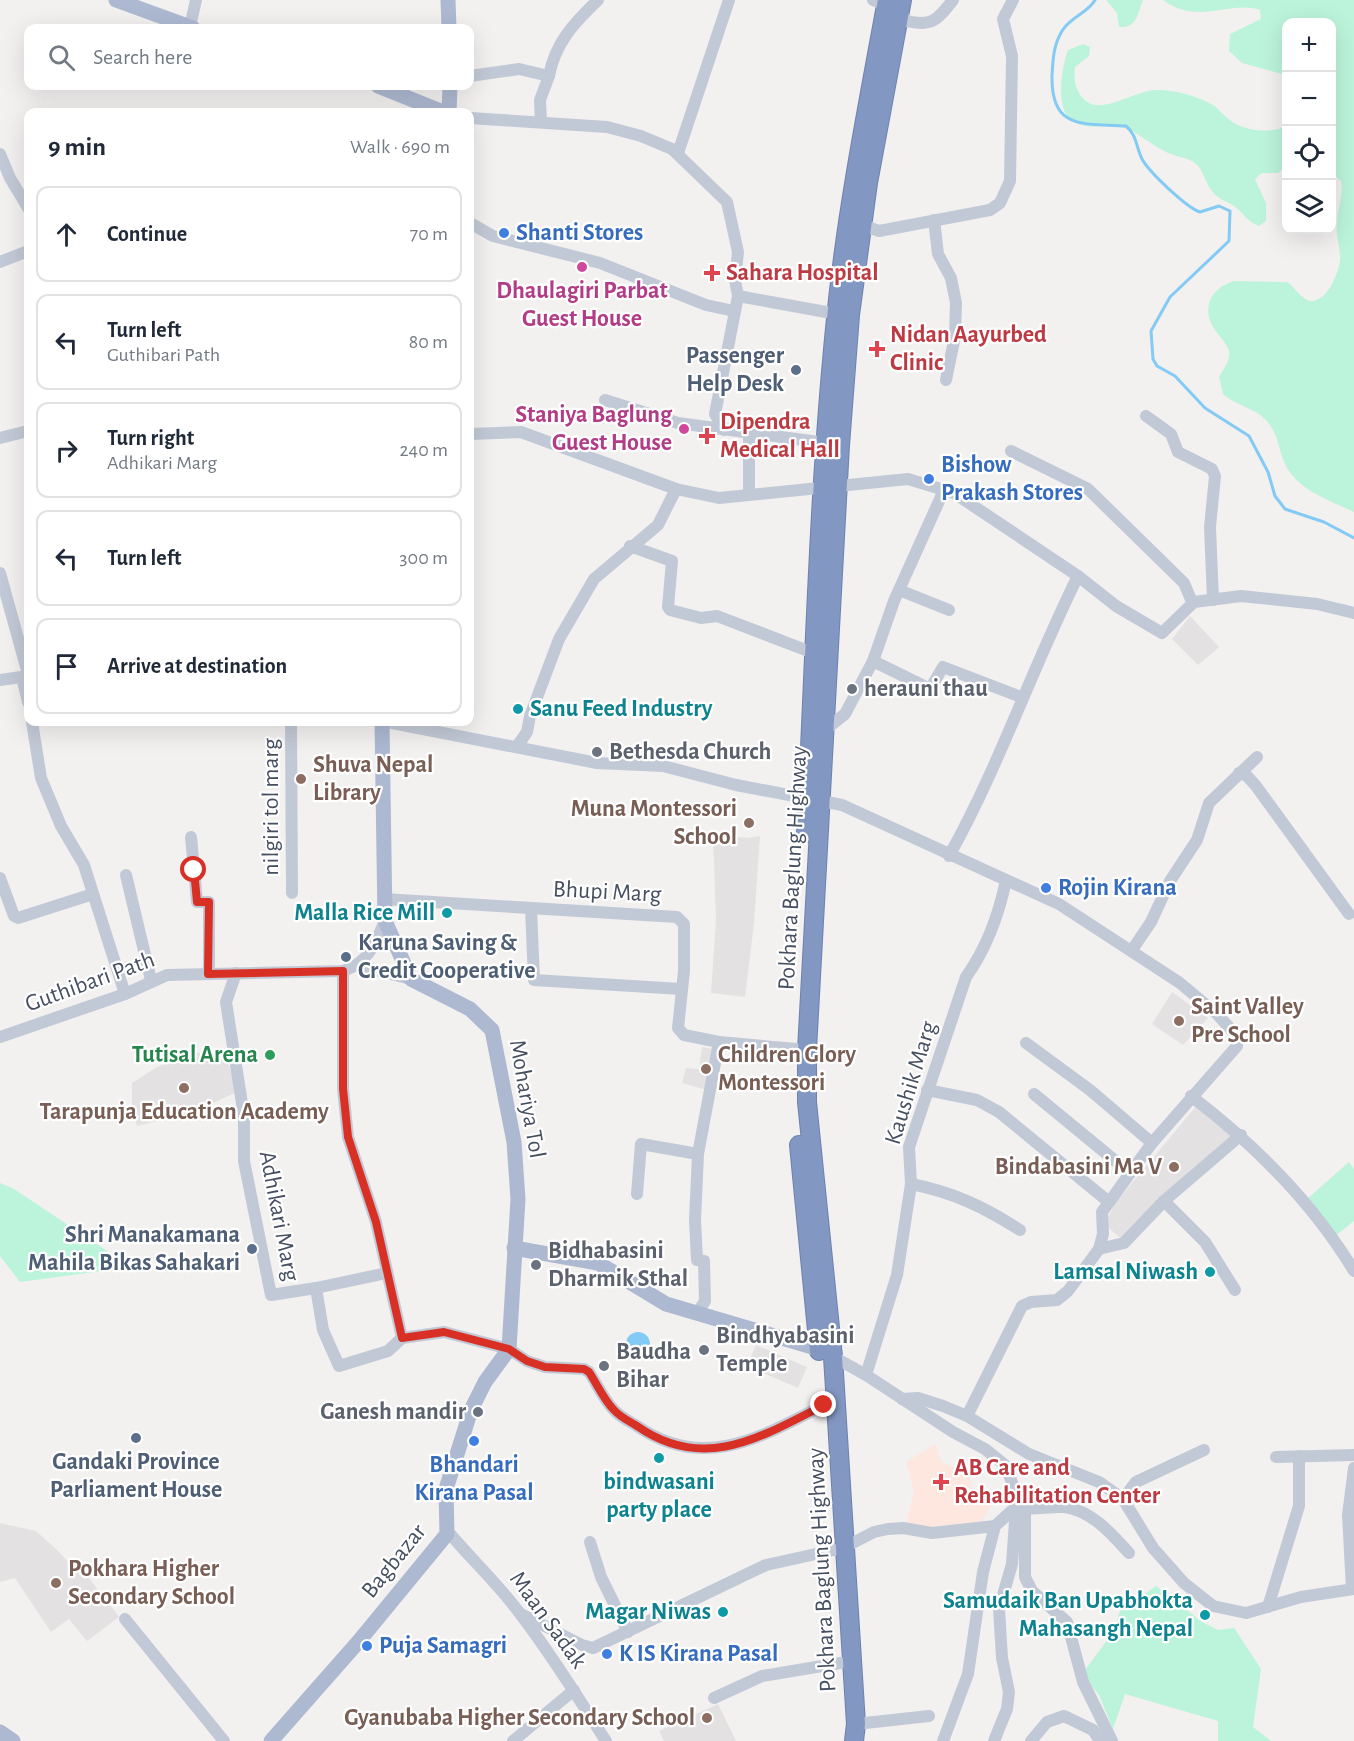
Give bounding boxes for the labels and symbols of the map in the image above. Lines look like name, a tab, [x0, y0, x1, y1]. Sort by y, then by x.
place label: Shanti Stores	[516, 221, 643, 245]
marker: Shanti Stores	[497, 226, 511, 240]
marker: Dhaulagiri Parbat Guest House	[575, 260, 589, 274]
place label: Sahara Hospital	[726, 261, 879, 285]
marker: Sahara Hospital	[703, 264, 721, 282]
place label: Dhaulagiri Parbat Guest House	[496, 279, 668, 331]
place label: Nidan Aayurbed Clinic	[890, 323, 1047, 375]
marker: Nidan Aayurbed Clinic	[868, 340, 886, 358]
place label: Passenger Help Desk	[686, 344, 785, 396]
marker: Passenger Help Desk	[789, 363, 803, 377]
place label: Staniya Baglung Guest House	[515, 403, 673, 455]
place label: Dipendra Medical Hall	[720, 410, 840, 462]
marker: Staniya Baglung Guest House	[677, 422, 691, 436]
marker: Dipendra Medical Hall	[698, 427, 716, 445]
place label: Bishow Prakash Stores	[941, 453, 1083, 505]
marker: Bishow Prakash Stores	[922, 472, 936, 486]
place label: herauni thau	[864, 677, 988, 701]
marker: herauni thau	[845, 682, 859, 696]
place label: Sanu Feed Industry	[530, 697, 713, 721]
marker: Sanu Feed Industry	[511, 702, 525, 716]
street label: nilgiri tol marg	[259, 738, 283, 876]
place label: Bethesda Church	[609, 740, 771, 764]
marker: Bethesda Church	[590, 745, 604, 759]
street label: Pokhara Baglung Highway	[775, 745, 811, 991]
place label: Shuva Nepal Library	[313, 753, 433, 805]
marker: Shuva Nepal Library	[294, 772, 308, 786]
place label: Muna Montessori School	[571, 797, 737, 849]
marker: Muna Montessori School	[742, 816, 756, 830]
route start	[180, 856, 206, 882]
place label: Rojin Kirana	[1058, 876, 1177, 900]
street label: Bhupi Marg	[552, 877, 662, 907]
marker: Rojin Kirana	[1039, 881, 1053, 895]
place label: Malla Rice Mill	[294, 901, 435, 925]
marker: Malla Rice Mill	[440, 906, 454, 920]
place label: Karuna Saving & Credit Cooperative	[358, 931, 536, 983]
street label: Guthibari Path	[22, 947, 158, 1017]
marker: Karuna Saving & Credit Cooperative	[339, 950, 353, 964]
place label: Saint Valley Pre School	[1191, 995, 1304, 1047]
marker: Saint Valley Pre School	[1172, 1014, 1186, 1028]
street label: Kaushik Marg	[881, 1018, 941, 1147]
street label: Mohariya Tol	[505, 1038, 549, 1160]
place label: Tutisal Arena	[132, 1043, 258, 1067]
place label: Children Glory Montessori	[718, 1043, 856, 1095]
marker: Tutisal Arena	[263, 1048, 277, 1062]
marker: Children Glory Montessori	[699, 1062, 713, 1076]
marker: Tarapunja Education Academy	[177, 1081, 191, 1095]
place label: Tarapunja Education Academy	[39, 1100, 329, 1124]
street label: Adhikari Marg	[255, 1149, 303, 1283]
place label: Bindabasini Ma V	[995, 1155, 1163, 1179]
marker: Bindabasini Ma V	[1167, 1160, 1181, 1174]
place label: Shri Manakamana Mahila Bikas Sahakari	[28, 1223, 240, 1275]
place label: Bidhabasini Dharmik Sthal	[548, 1239, 688, 1291]
marker: Shri Manakamana Mahila Bikas Sahakari	[245, 1242, 259, 1256]
marker: Bidhabasini Dharmik Sthal	[529, 1258, 543, 1272]
place label: Lamsal Niwash	[1053, 1260, 1198, 1284]
marker: Lamsal Niwash	[1203, 1265, 1217, 1279]
place label: Bindhyabasini Temple	[716, 1324, 854, 1376]
place label: Baudha Bihar	[616, 1340, 691, 1392]
marker: Bindhyabasini Temple	[697, 1343, 711, 1357]
marker: Baudha Bihar	[597, 1359, 611, 1373]
route end	[810, 1391, 836, 1417]
place label: Ganesh mandir	[320, 1400, 467, 1424]
marker: Ganesh mandir	[471, 1405, 485, 1419]
marker: Gandaki Province Parliament House	[129, 1431, 143, 1445]
marker: Bhandari Kirana Pasal	[467, 1434, 481, 1448]
street label: Pokhara Baglung Highway	[804, 1447, 840, 1693]
place label: Gandaki Province Parliament House	[50, 1450, 222, 1502]
marker: bindwasani party place	[652, 1451, 666, 1465]
place label: Bhandari Kirana Pasal	[415, 1453, 534, 1505]
place label: AB Care and Rehabilitation Center	[954, 1456, 1161, 1508]
place label: bindwasani party place	[603, 1470, 715, 1522]
marker: AB Care and Rehabilitation Center	[932, 1473, 950, 1491]
street label: Bagbazar	[357, 1519, 431, 1603]
place label: Pokhara Higher Secondary School	[68, 1557, 235, 1609]
street label: Maan Sadak	[505, 1567, 591, 1673]
marker: Pokhara Higher Secondary School	[49, 1576, 63, 1590]
place label: Samudaik Ban Upabhokta Mahasangh Nepal	[943, 1589, 1193, 1641]
place label: Magar Niwas	[585, 1600, 711, 1624]
marker: Magar Niwas	[716, 1605, 730, 1619]
marker: Samudaik Ban Upabhokta Mahasangh Nepal	[1198, 1608, 1212, 1622]
place label: Puja Samagri	[379, 1634, 507, 1658]
marker: Puja Samagri	[360, 1639, 374, 1653]
place label: K IS Kirana Pasal	[619, 1642, 778, 1666]
marker: K IS Kirana Pasal	[600, 1647, 614, 1661]
place label: Gyanubaba Higher Secondary School	[344, 1706, 695, 1730]
marker: Gyanubaba Higher Secondary School	[700, 1711, 714, 1725]

